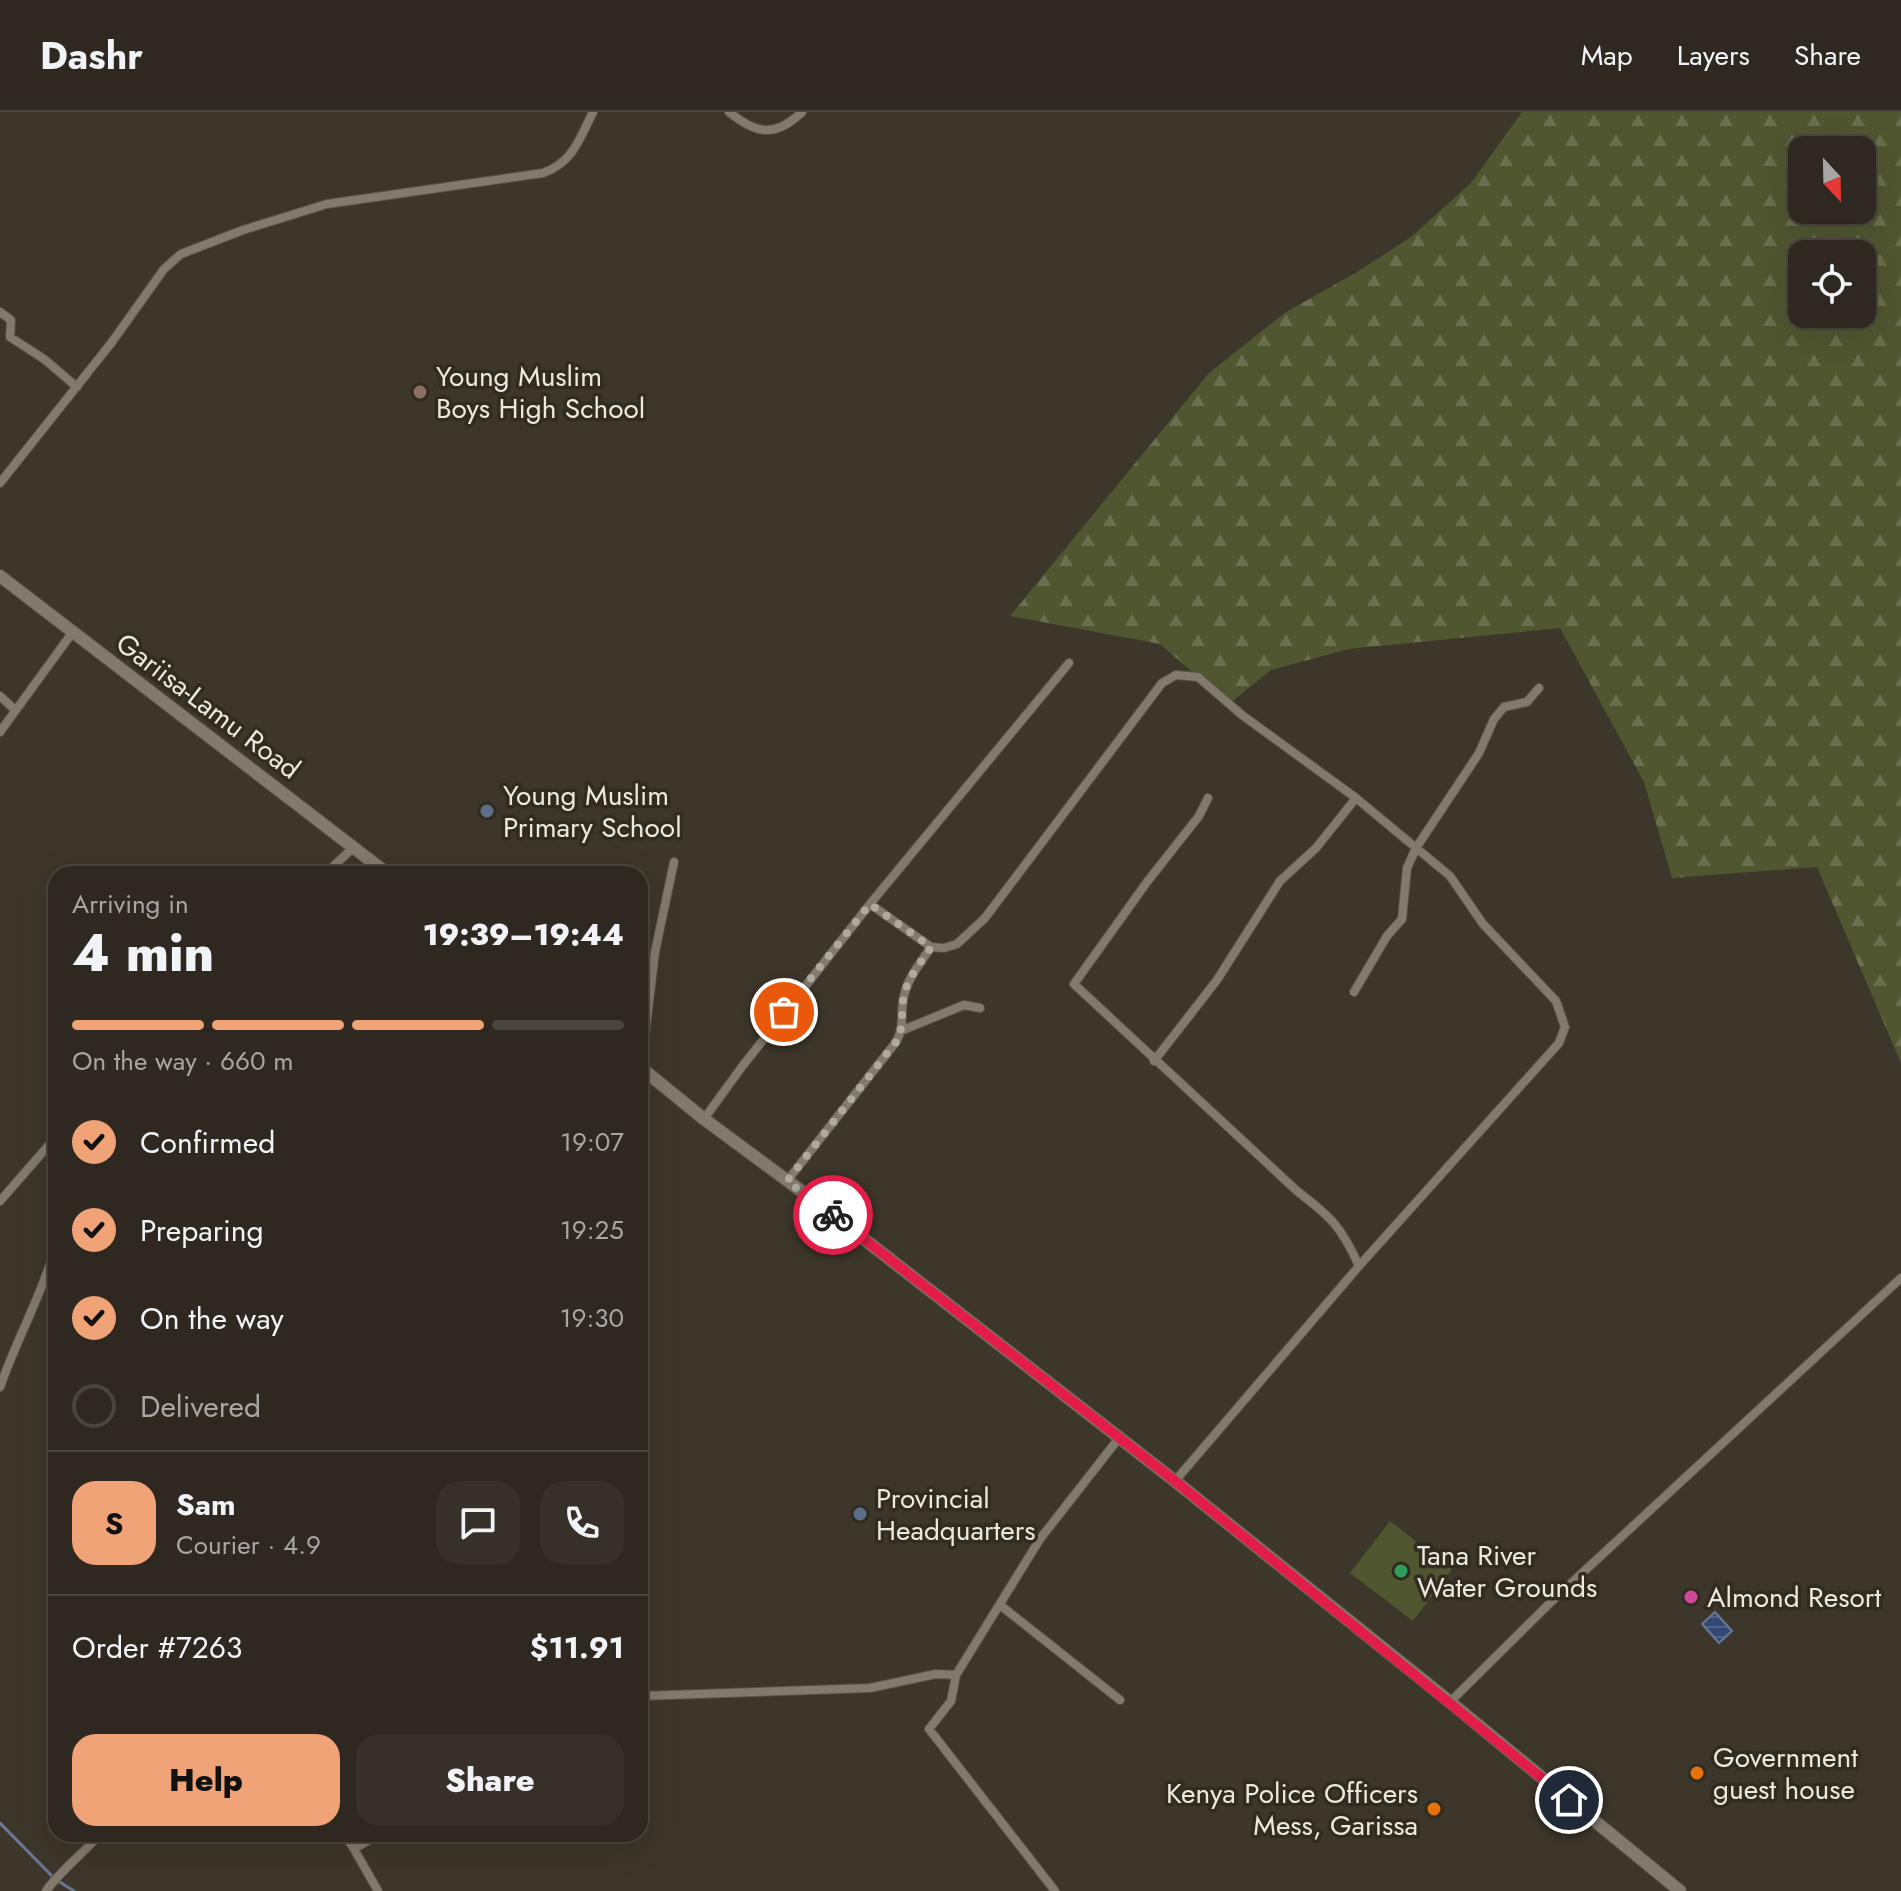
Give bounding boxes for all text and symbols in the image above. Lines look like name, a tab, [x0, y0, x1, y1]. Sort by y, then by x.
text: Dashr	[40, 28, 143, 83]
text: Map	[1581, 35, 1633, 76]
text: Layers	[1677, 35, 1750, 76]
text: Share	[1794, 35, 1861, 76]
north arrow	[1788, 136, 1876, 224]
map controls	[1788, 136, 1876, 328]
button: locate	[1788, 240, 1876, 328]
place label: Young Muslim Boys High School	[436, 356, 645, 429]
marker: Young Muslim Boys High School	[411, 383, 429, 401]
street label: Gariisa-Lamu Road	[107, 623, 309, 789]
place label: Young Muslim Primary School	[503, 775, 682, 848]
marker: Young Muslim Primary School	[478, 802, 496, 820]
text: Arriving in	[72, 885, 189, 923]
text: 19:39–19:44	[423, 913, 624, 956]
text: 4 min	[72, 915, 214, 991]
pin	[750, 978, 818, 1046]
icon: bag	[762, 990, 806, 1034]
text: On the way · 660 m	[72, 1042, 294, 1080]
icon: check	[72, 1120, 116, 1164]
text: Confirmed	[140, 1121, 275, 1164]
text: 19:07	[560, 1123, 624, 1161]
courier	[793, 1175, 873, 1255]
icon: bike	[811, 1193, 855, 1237]
icon: check	[72, 1208, 116, 1252]
text: Preparing	[140, 1209, 264, 1252]
text: 19:25	[560, 1211, 624, 1249]
icon: check	[72, 1296, 116, 1340]
text: On the way	[140, 1297, 284, 1340]
text: 19:30	[560, 1299, 624, 1337]
text: Delivered	[140, 1385, 261, 1428]
place label: Provincial Headquarters	[876, 1478, 1036, 1551]
button: chat	[436, 1481, 520, 1565]
button: phone	[540, 1481, 624, 1565]
text: Sam	[176, 1483, 236, 1526]
text: S	[105, 1502, 123, 1545]
marker: Provincial Headquarters	[851, 1505, 869, 1523]
text: Courier · 4.9	[176, 1526, 321, 1564]
place label: Tana River Water Grounds	[1417, 1535, 1597, 1608]
marker: Tana River Water Grounds	[1392, 1562, 1410, 1580]
place label: Almond Resort	[1707, 1577, 1881, 1618]
marker: Almond Resort	[1682, 1588, 1700, 1606]
text: Order #7263	[72, 1626, 242, 1669]
text: $11.91	[530, 1626, 624, 1669]
button: Help	[72, 1734, 340, 1826]
button: Share	[356, 1734, 624, 1826]
place label: Government guest house	[1713, 1737, 1858, 1810]
marker: Government guest house	[1688, 1764, 1706, 1782]
pin	[1535, 1766, 1603, 1834]
place label: Kenya Police Officers Mess, Garissa	[1166, 1773, 1418, 1846]
icon: home	[1547, 1778, 1591, 1822]
marker: Kenya Police Officers Mess, Garissa	[1425, 1800, 1443, 1818]

